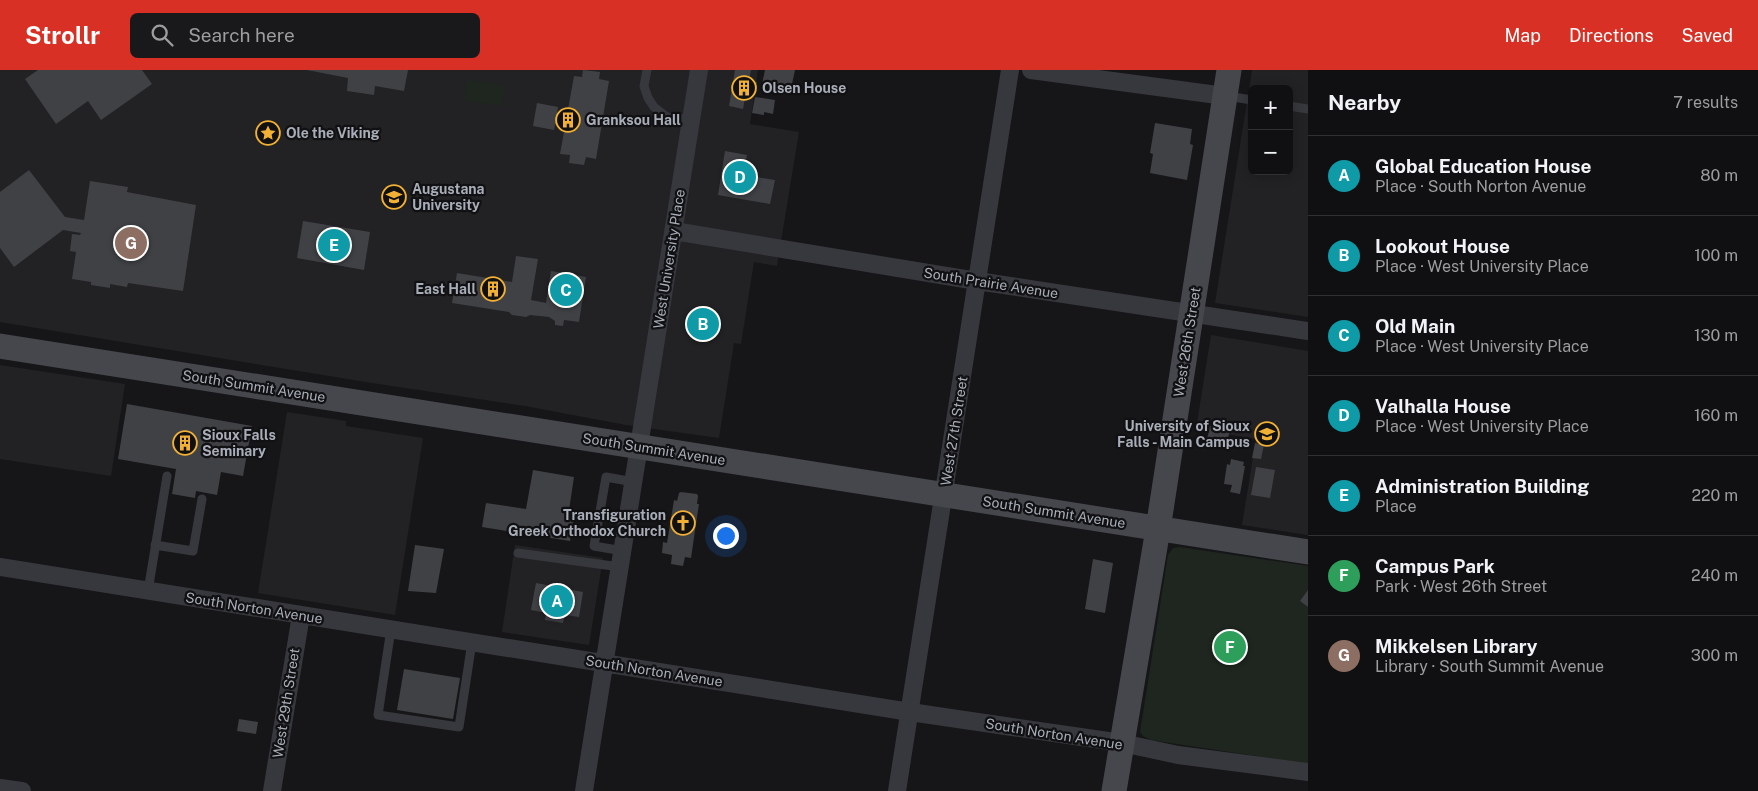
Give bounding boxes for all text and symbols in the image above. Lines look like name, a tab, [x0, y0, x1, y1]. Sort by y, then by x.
search box	[130, 13, 480, 58]
text: Strollr	[25, 21, 100, 49]
icon: search	[148, 21, 176, 49]
text: Search here	[188, 24, 295, 46]
text: Map	[1504, 25, 1541, 46]
text: Directions	[1569, 25, 1654, 46]
text: Saved	[1682, 25, 1733, 46]
building icon: Olsen House	[731, 75, 757, 101]
place label: Olsen House	[762, 80, 846, 96]
map controls	[1248, 85, 1293, 175]
button: +	[1248, 85, 1293, 130]
text: Nearby	[1328, 90, 1401, 115]
text: 7 results	[1673, 93, 1738, 112]
building icon: Granksou Hall	[555, 107, 581, 133]
place label: Granksou Hall	[586, 112, 681, 128]
place icon: Ole the Viking	[255, 120, 281, 146]
place label: Ole the Viking	[286, 125, 380, 141]
button: −	[1248, 130, 1293, 175]
text: Global Education House	[1375, 155, 1591, 177]
pin: D	[724, 158, 756, 196]
text: A	[1338, 166, 1350, 185]
text: 80 m	[1700, 166, 1738, 185]
text: Place · South Norton Avenue	[1375, 177, 1586, 196]
place label: Augustana University	[412, 181, 485, 213]
school or university icon: Augustana University	[381, 184, 407, 210]
street label: West University Place	[650, 188, 688, 330]
pin: G	[115, 224, 147, 262]
pin: E	[318, 226, 350, 264]
text: Lookout House	[1375, 235, 1510, 257]
text: B	[1339, 246, 1349, 265]
text: 100 m	[1694, 246, 1738, 265]
text: Place · West University Place	[1375, 257, 1589, 276]
street label: South Prairie Avenue	[923, 264, 1059, 302]
pin: C	[550, 271, 582, 309]
building icon: East Hall	[480, 276, 506, 302]
place label: East Hall	[415, 281, 476, 297]
street label: West 26th Street	[1170, 286, 1204, 398]
pin: B	[687, 305, 719, 343]
text: Old Main	[1375, 315, 1455, 337]
text: C	[1338, 326, 1350, 345]
text: 130 m	[1694, 326, 1738, 345]
text: Place · West University Place	[1375, 337, 1589, 356]
street label: South Summit Avenue	[181, 367, 327, 405]
street label: West 27th Street	[937, 375, 971, 487]
text: Valhalla House	[1375, 395, 1511, 417]
text: D	[1338, 406, 1350, 425]
text: 160 m	[1694, 406, 1738, 425]
text: Place · West University Place	[1375, 417, 1589, 436]
place label: University of Sioux Falls - Main Campus	[1117, 418, 1250, 450]
school or university icon: University of Sioux Falls - Main Campus	[1254, 421, 1280, 447]
place label: Sioux Falls Seminary	[202, 427, 276, 459]
building icon: Sioux Falls Seminary	[172, 430, 198, 456]
street label: South Summit Avenue	[581, 430, 727, 468]
text: Administration Building	[1375, 475, 1589, 497]
text: E	[1339, 486, 1349, 505]
text: 220 m	[1691, 486, 1738, 505]
street label: South Summit Avenue	[981, 493, 1127, 531]
text: Place	[1375, 497, 1417, 516]
place label: Transfiguration Greek Orthodox Church	[508, 507, 666, 539]
church icon: Transfiguration Greek Orthodox Church	[670, 510, 696, 536]
your location	[713, 523, 739, 549]
text: Campus Park	[1375, 555, 1495, 577]
text: F	[1339, 566, 1349, 585]
text: 240 m	[1691, 566, 1738, 585]
text: Park · West 26th Street	[1375, 577, 1547, 596]
pin: A	[541, 582, 573, 620]
street label: South Norton Avenue	[184, 589, 324, 627]
pin: F	[1214, 628, 1246, 666]
text: Mikkelsen Library	[1375, 635, 1537, 657]
text: G	[1338, 646, 1350, 665]
text: 300 m	[1691, 646, 1738, 665]
street label: West 29th Street	[269, 647, 303, 759]
street label: South Norton Avenue	[584, 652, 724, 690]
text: Library · South Summit Avenue	[1375, 657, 1604, 676]
street label: South Norton Avenue	[984, 715, 1124, 753]

